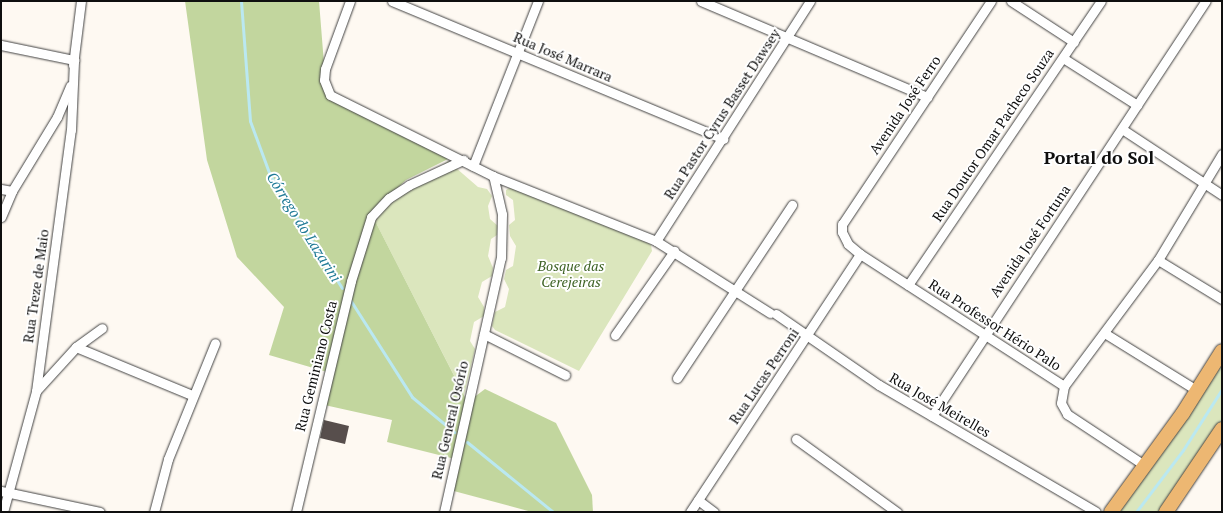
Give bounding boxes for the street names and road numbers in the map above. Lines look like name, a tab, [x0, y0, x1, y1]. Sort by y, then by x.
street label: Rua Pastor Cyrus Basset Dawsey	[661, 26, 783, 202]
street label: Rua José Marrara	[511, 29, 615, 85]
street label: Rua Doutor Omar Pacheco Souza	[929, 45, 1057, 225]
street label: Avenida José Ferro	[866, 52, 944, 158]
street label: Avenida José Fortuna	[986, 182, 1074, 300]
street label: Rua Treze de Maio	[20, 228, 52, 344]
street label: Rua Professor Hério Palo	[926, 276, 1064, 374]
street label: Rua Geminiano Costa	[292, 299, 340, 433]
street label: Rua Lucas Perroni	[726, 325, 802, 427]
street label: Rua General Osório	[428, 359, 472, 481]
street label: Rua José Meirelles	[887, 369, 993, 441]

